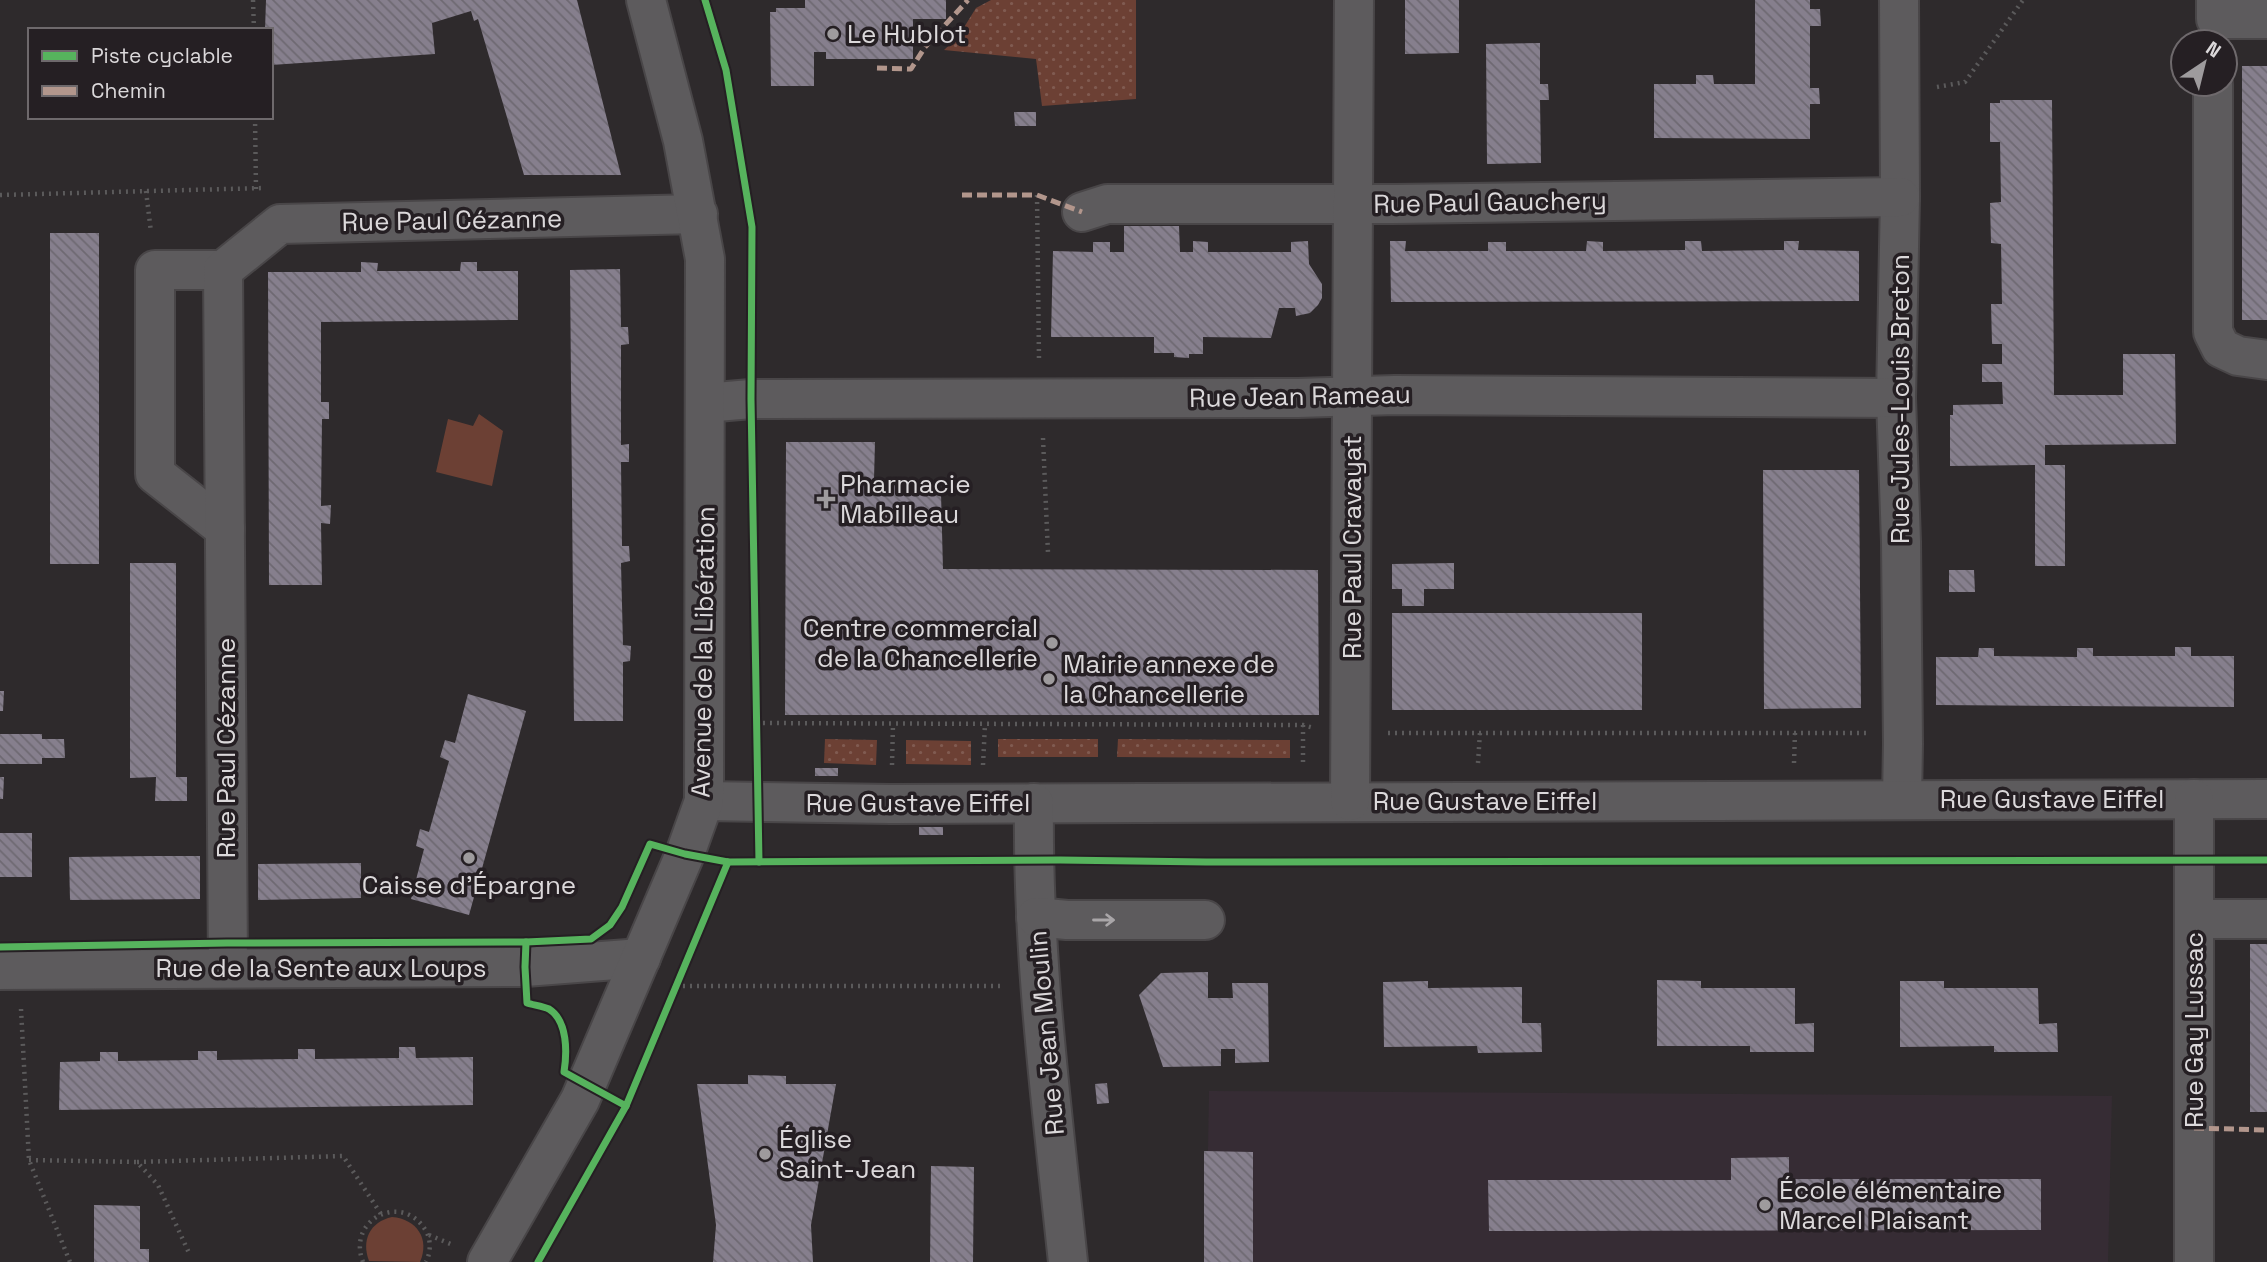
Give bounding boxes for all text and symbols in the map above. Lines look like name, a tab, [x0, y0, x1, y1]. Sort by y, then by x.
place label: Le Hublot	[847, 17, 967, 51]
marker: Le Hublot	[825, 26, 841, 42]
legend	[28, 28, 273, 119]
north arrow	[2169, 28, 2239, 98]
text: N	[2201, 36, 2226, 63]
text: Piste cyclable	[91, 42, 233, 69]
text: Chemin	[91, 77, 166, 104]
street label: Rue Paul Gauchery	[1373, 183, 1607, 221]
street label: Rue Paul Cézanne	[341, 201, 563, 239]
street label: Rue Jules-Louis Breton	[1883, 254, 1917, 544]
street label: Rue Jean Rameau	[1189, 377, 1411, 415]
street label: Rue Paul Cravayat	[1335, 435, 1369, 659]
place label: Pharmacie Mabilleau	[840, 467, 971, 531]
marker: Pharmacie Mabilleau	[818, 491, 834, 507]
street label: Avenue de la Libération	[683, 506, 723, 798]
place label: Centre commercial de la Chancellerie	[803, 611, 1038, 675]
marker: Centre commercial de la Chancellerie	[1044, 635, 1060, 651]
street label: Rue Paul Cézanne	[209, 638, 243, 858]
place label: Mairie annexe de la Chancellerie	[1063, 647, 1275, 711]
marker: Mairie annexe de la Chancellerie	[1041, 671, 1057, 687]
street label: Rue Gustave Eiffel	[1940, 782, 2164, 816]
street label: Rue Gustave Eiffel	[1373, 784, 1597, 818]
street label: Rue Gustave Eiffel	[806, 786, 1030, 820]
marker: Caisse d'Épargne	[461, 850, 477, 866]
place label: Caisse d'Épargne	[362, 868, 576, 902]
one-way arrow	[1092, 913, 1115, 927]
street label: Rue Jean Moulin	[1020, 929, 1072, 1137]
street label: Rue Gay Lussac	[2177, 932, 2211, 1128]
street label: Rue de la Sente aux Loups	[156, 951, 486, 985]
place label: Église Saint-Jean	[779, 1122, 916, 1186]
marker: Église Saint-Jean	[757, 1146, 773, 1162]
place label: École élémentaire Marcel Plaisant	[1779, 1173, 2002, 1237]
marker: École élémentaire Marcel Plaisant	[1757, 1197, 1773, 1213]

